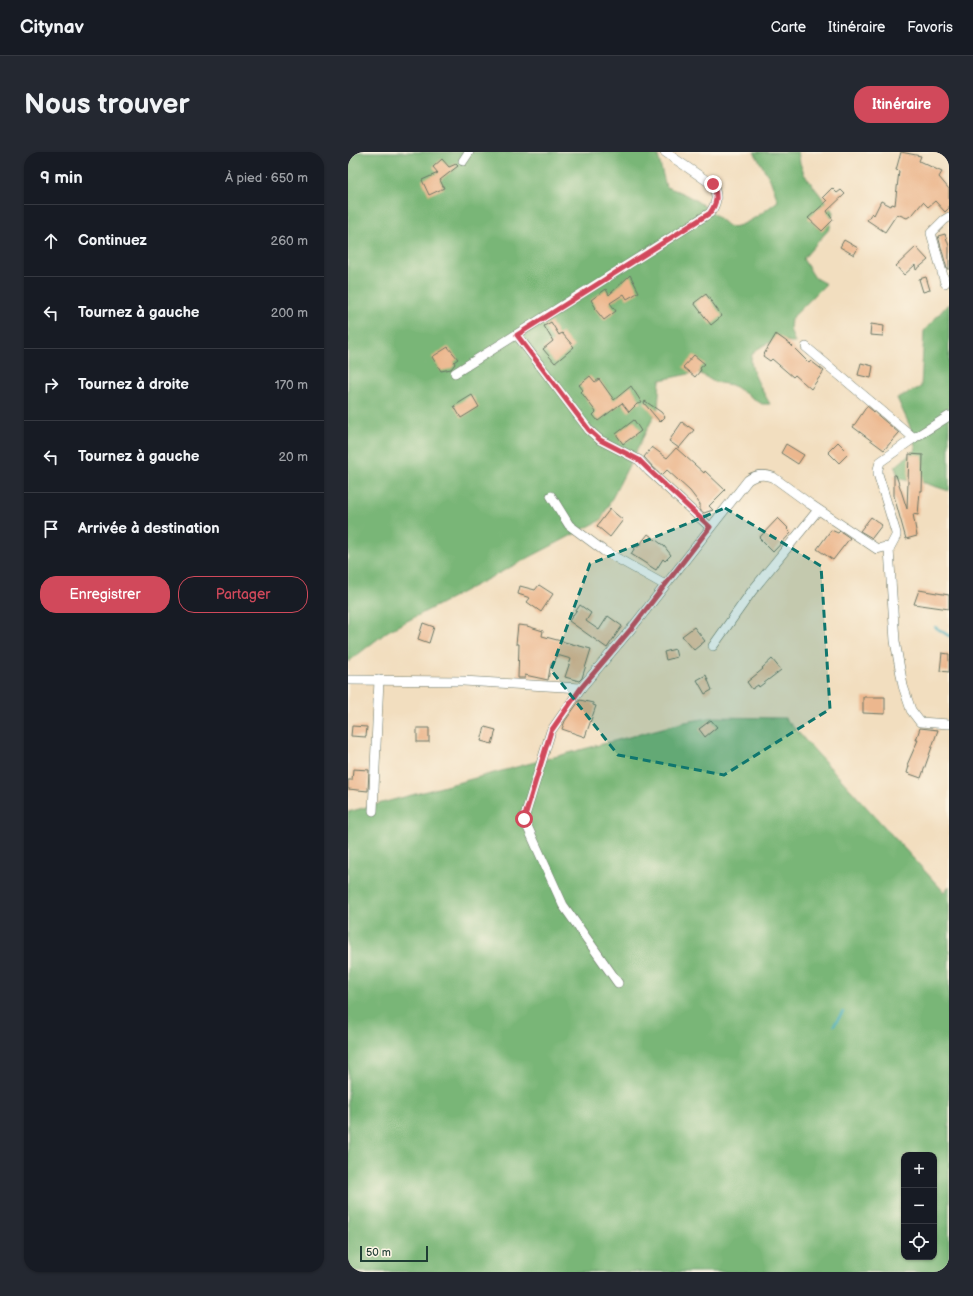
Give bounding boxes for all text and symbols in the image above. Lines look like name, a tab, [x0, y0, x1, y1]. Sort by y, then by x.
text: Citynav	[20, 16, 84, 39]
text: Carte	[771, 19, 806, 36]
text: Itinéraire	[828, 19, 885, 36]
text: Favoris	[907, 19, 953, 36]
button: Itinéraire	[854, 86, 949, 123]
text: Nous trouver	[24, 88, 190, 121]
text: 9 min	[40, 168, 83, 188]
text: À pied · 650 m	[225, 170, 308, 186]
route end	[704, 175, 722, 193]
icon: ahead	[40, 230, 62, 252]
text: Continuez	[78, 231, 147, 250]
text: 260 m	[270, 233, 308, 249]
icon: left	[40, 302, 62, 324]
text: Tournez à gauche	[78, 303, 199, 322]
text: 200 m	[271, 305, 308, 321]
icon: right	[40, 374, 62, 396]
text: Tournez à droite	[78, 375, 189, 394]
text: 170 m	[275, 377, 308, 393]
icon: left	[40, 446, 62, 468]
text: Tournez à gauche	[78, 447, 199, 466]
text: 20 m	[278, 449, 308, 465]
icon: arrive	[40, 518, 62, 540]
text: Arrivée à destination	[78, 519, 220, 538]
button: Enregistrer	[40, 576, 170, 613]
button: Partager	[178, 576, 308, 613]
route start	[515, 810, 533, 828]
map controls	[901, 1152, 937, 1260]
button: +	[901, 1152, 937, 1188]
button: −	[901, 1188, 937, 1224]
button: locate	[901, 1224, 937, 1260]
scale bar	[360, 1244, 428, 1263]
text: 50 m	[366, 1246, 391, 1259]

